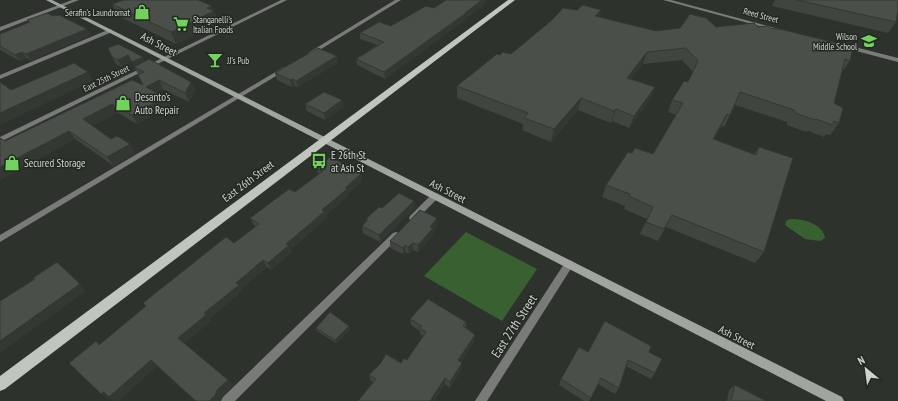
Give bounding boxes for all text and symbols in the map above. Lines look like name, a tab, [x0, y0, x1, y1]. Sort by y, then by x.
shop icon: Serafin's Laundromat	[133, 3, 151, 21]
street label: Reed Street	[742, 5, 780, 25]
place label: Serafin's Laundromat	[65, 7, 131, 18]
place label: Stanganelli's Italian Foods	[193, 14, 233, 35]
supermarket icon: Stanganelli's Italian Foods	[172, 15, 190, 33]
street label: Ash Street	[139, 29, 179, 59]
place label: Wilson Middle School	[813, 31, 858, 52]
school or university icon: Wilson Middle School	[860, 32, 878, 50]
bar icon: JJ's Pub	[206, 51, 224, 69]
place label: JJ's Pub	[226, 55, 249, 66]
street label: East 25th Street	[81, 62, 131, 94]
place label: Desanto's Auto Repair	[135, 90, 179, 117]
shop icon: Desanto's Auto Repair	[114, 94, 132, 112]
place label: E 26th St at Ash St	[331, 148, 366, 175]
bus stop icon: E 26th St at Ash St	[310, 152, 328, 170]
shop icon: Secured Storage	[3, 154, 21, 172]
place label: Secured Storage	[24, 156, 86, 170]
street label: East 26th Street	[219, 157, 277, 205]
street label: Ash Street	[428, 176, 468, 206]
street label: East 27th Street	[487, 291, 541, 361]
street label: Ash Street	[717, 322, 757, 352]
north arrow	[846, 349, 886, 389]
text: N	[855, 353, 867, 368]

